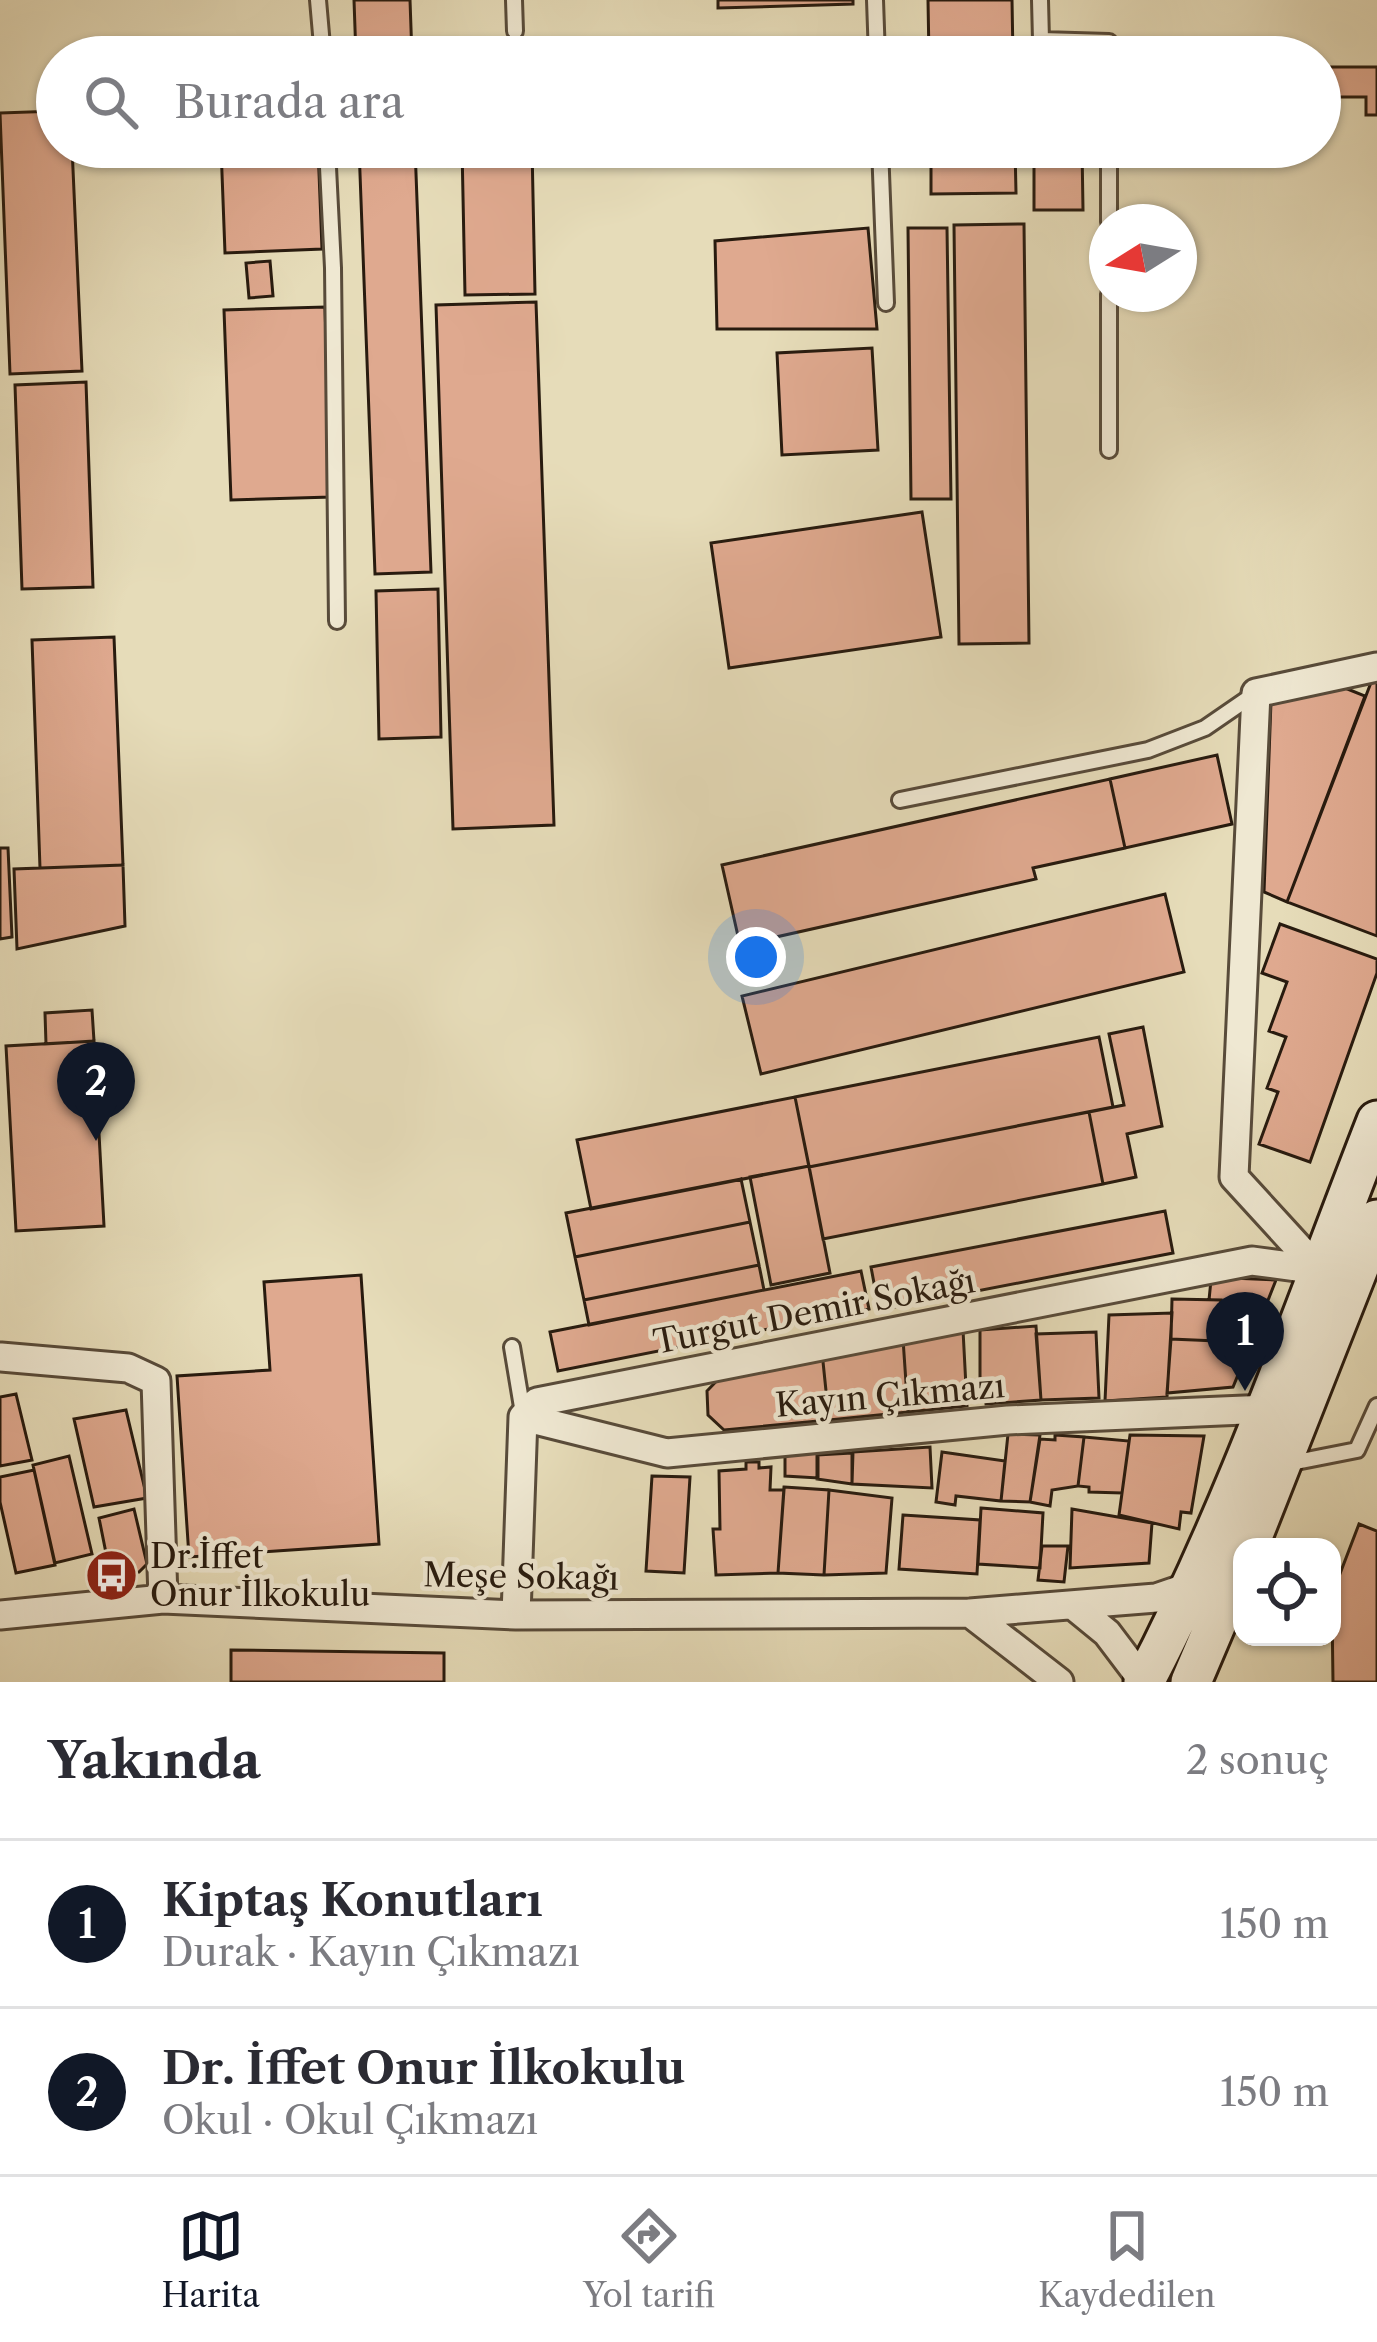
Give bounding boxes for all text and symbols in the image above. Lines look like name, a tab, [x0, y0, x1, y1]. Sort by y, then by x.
search box	[36, 36, 1341, 168]
icon: search	[78, 69, 144, 135]
text: Burada ara	[174, 74, 404, 130]
north arrow	[1089, 204, 1197, 312]
your location	[726, 927, 786, 987]
pin: 2	[57, 1042, 135, 1141]
street label: Turgut Demir Sokağı	[650, 1260, 978, 1363]
pin: 1	[1206, 1292, 1284, 1391]
street label: Kayın Çıkmazı	[774, 1365, 1006, 1426]
place label: Dr.İffet Onur İlkokulu	[150, 1536, 370, 1615]
map controls	[1233, 1538, 1341, 1646]
button: locate	[1233, 1538, 1341, 1646]
bus stop icon: Dr.İffet Onur İlkokulu	[83, 1547, 139, 1603]
street label: Meşe Sokağı	[423, 1554, 619, 1599]
text: Yakında	[48, 1729, 261, 1791]
text: 2 sonuç	[1186, 1736, 1329, 1784]
text: Kiptaş Konutları	[162, 1872, 542, 1928]
text: 1	[78, 1900, 96, 1948]
text: 150 m	[1220, 1900, 1329, 1948]
text: Durak · Kayın Çıkmazı	[162, 1928, 580, 1976]
text: Dr. İffet Onur İlkokulu	[162, 2040, 685, 2096]
text: 2	[75, 2068, 99, 2116]
text: 150 m	[1220, 2068, 1329, 2116]
text: Okul · Okul Çıkmazı	[162, 2096, 538, 2144]
tab: Harita	[161, 2203, 260, 2316]
tab: Yol tarifi	[583, 2203, 715, 2316]
tab: Kaydedilen	[1038, 2203, 1216, 2316]

